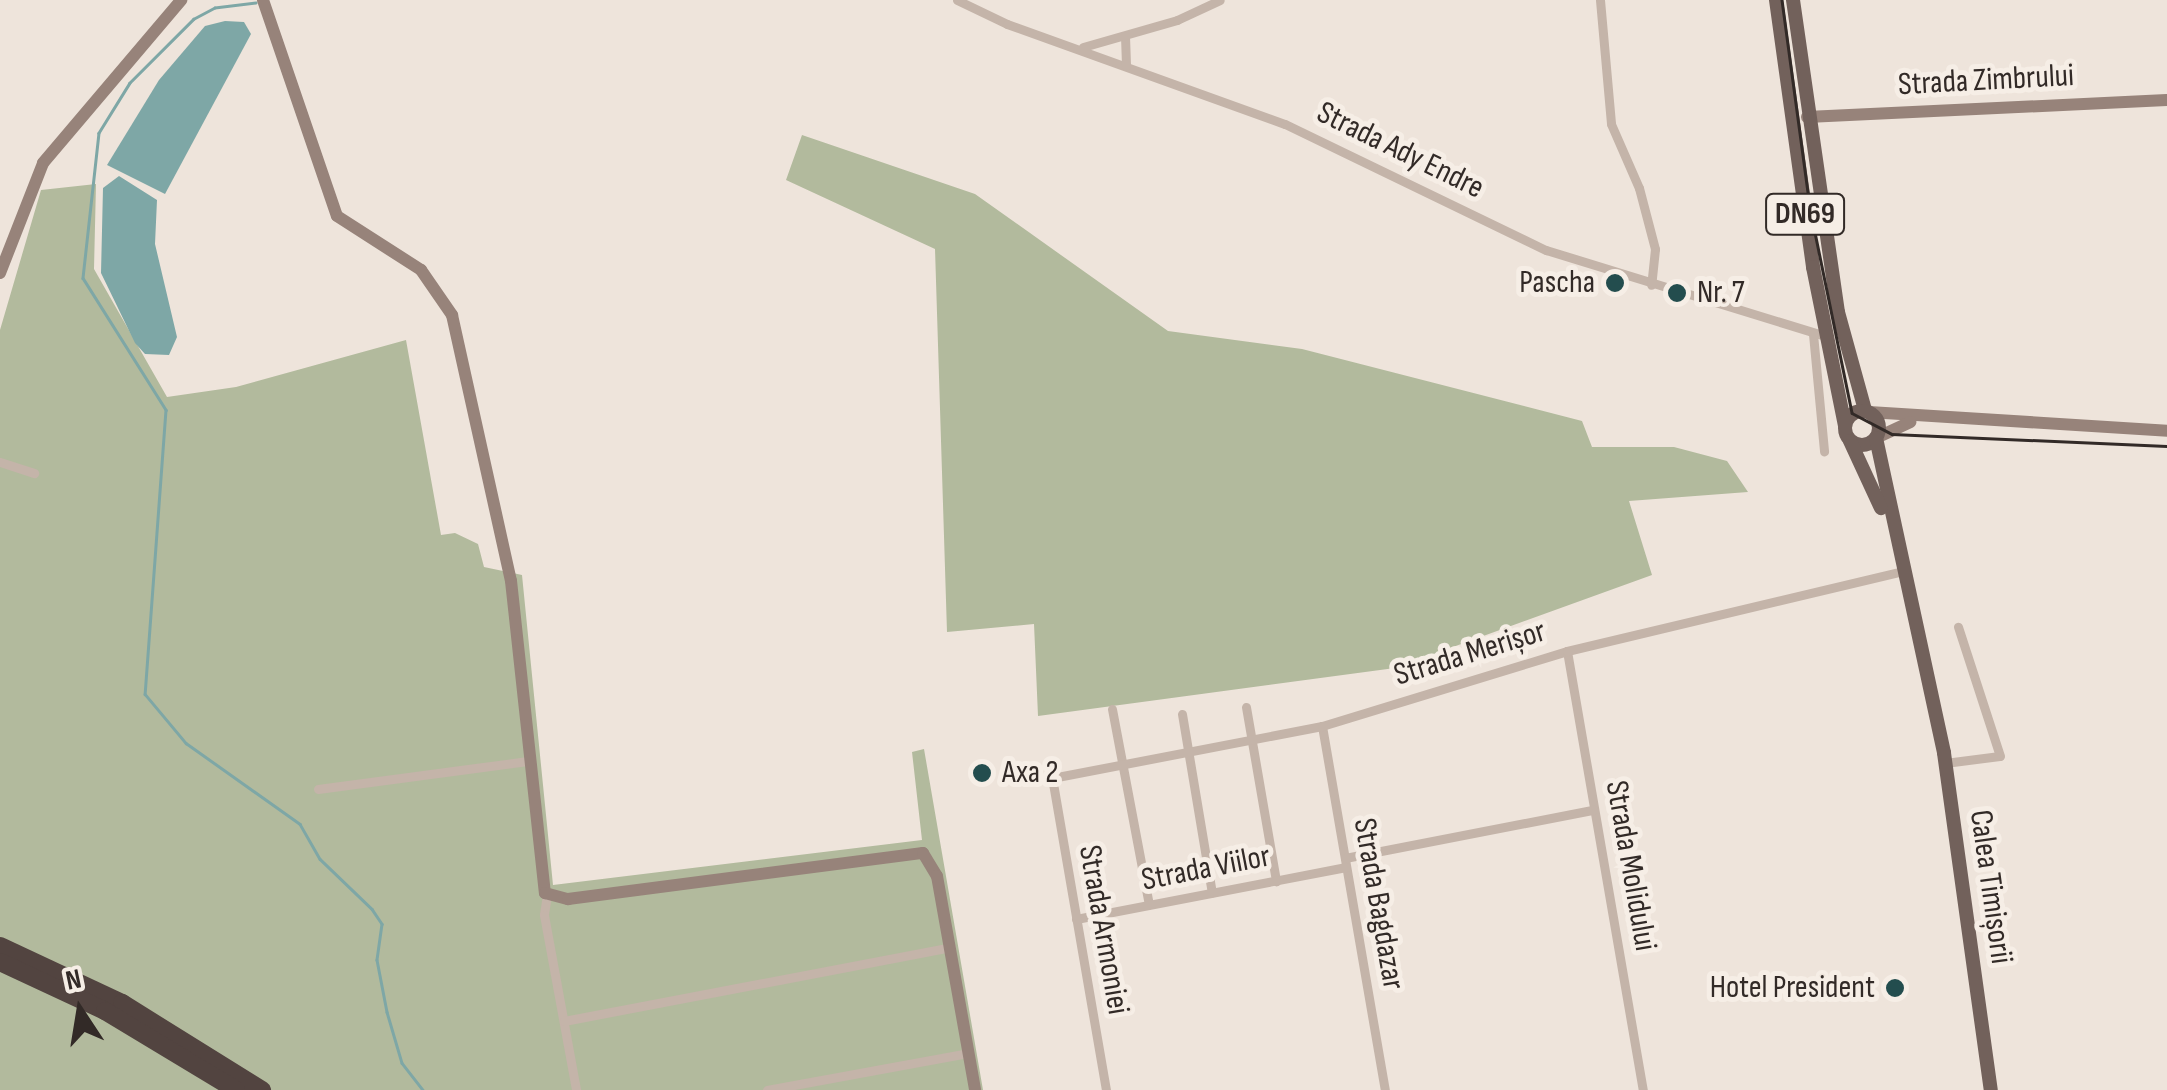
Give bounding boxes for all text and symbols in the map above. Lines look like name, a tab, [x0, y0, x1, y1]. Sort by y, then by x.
street label: Strada Zimbrului	[1897, 57, 2075, 105]
street label: Strada Ady Endre	[1310, 94, 1490, 208]
road number: DN69	[1765, 189, 1845, 239]
place label: Pascha	[1519, 264, 1595, 302]
marker: Pascha	[1604, 272, 1626, 294]
place label: Nr. 7	[1697, 274, 1745, 312]
marker: Nr. 7	[1666, 282, 1688, 304]
street label: Strada Merișor	[1390, 613, 1550, 695]
place label: Axa 2	[1002, 754, 1058, 792]
marker: Axa 2	[971, 762, 993, 784]
street label: Strada Molidului	[1596, 778, 1664, 954]
street label: Calea Timișorii	[1960, 808, 2020, 966]
street label: Strada Bagdazar	[1344, 815, 1412, 993]
street label: Strada Viilor	[1139, 838, 1273, 900]
street label: Strada Armoniei	[1069, 842, 1137, 1018]
north arrow	[30, 960, 130, 1060]
text: N	[63, 962, 84, 998]
place label: Hotel President	[1710, 969, 1875, 1007]
marker: Hotel President	[1884, 977, 1906, 999]

